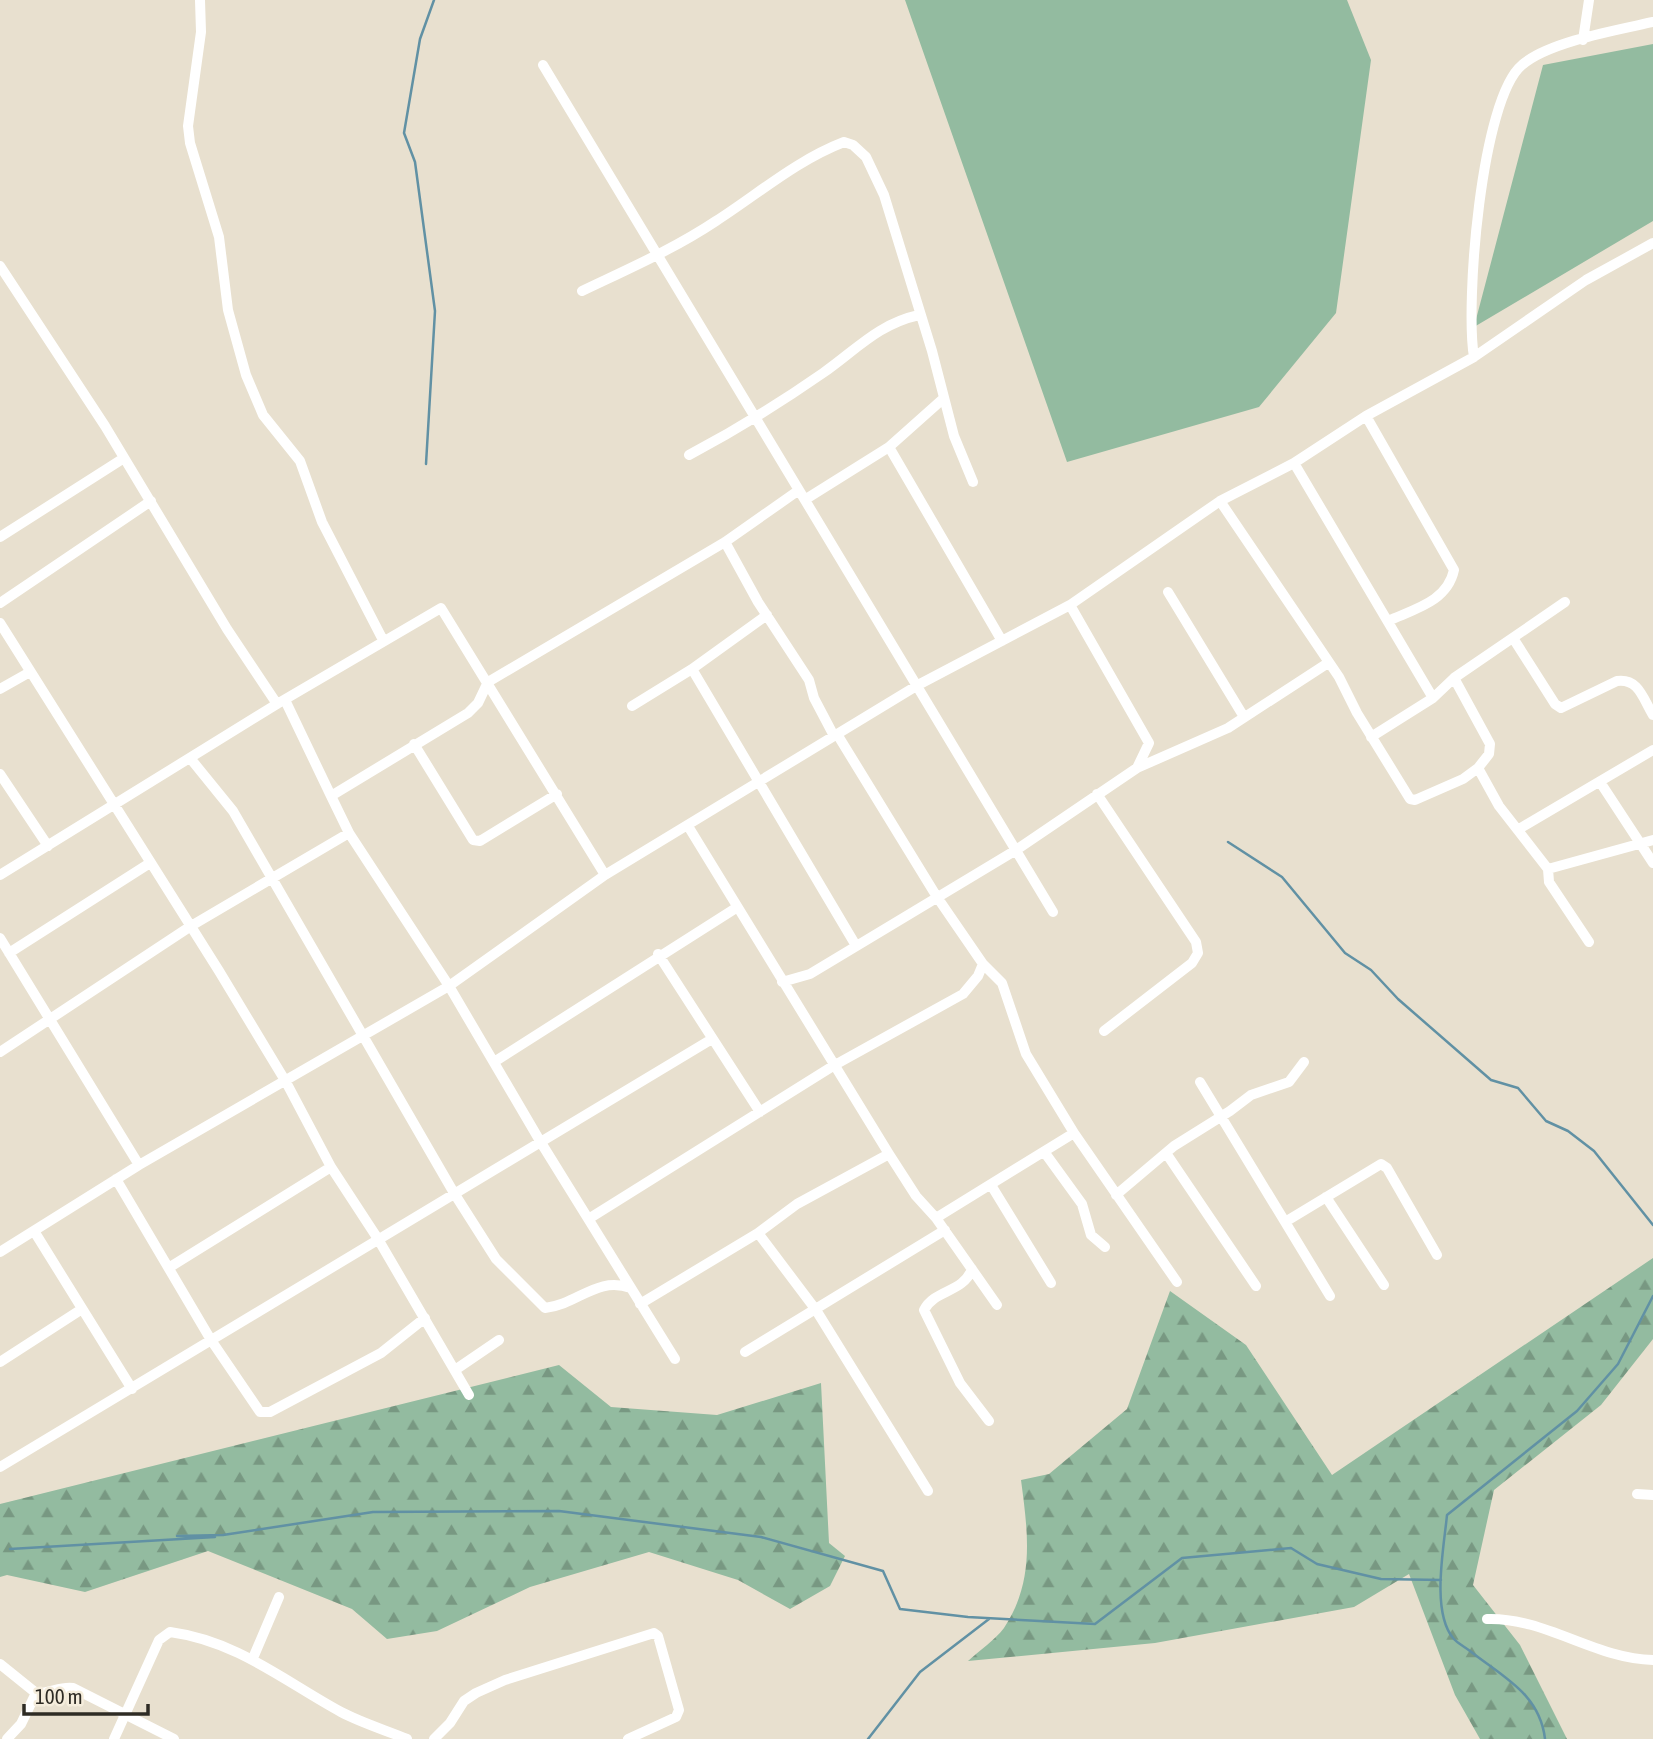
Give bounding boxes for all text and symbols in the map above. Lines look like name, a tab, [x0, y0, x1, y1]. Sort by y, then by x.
scale bar	[24, 1672, 149, 1716]
text: 100 m	[35, 1684, 83, 1708]

